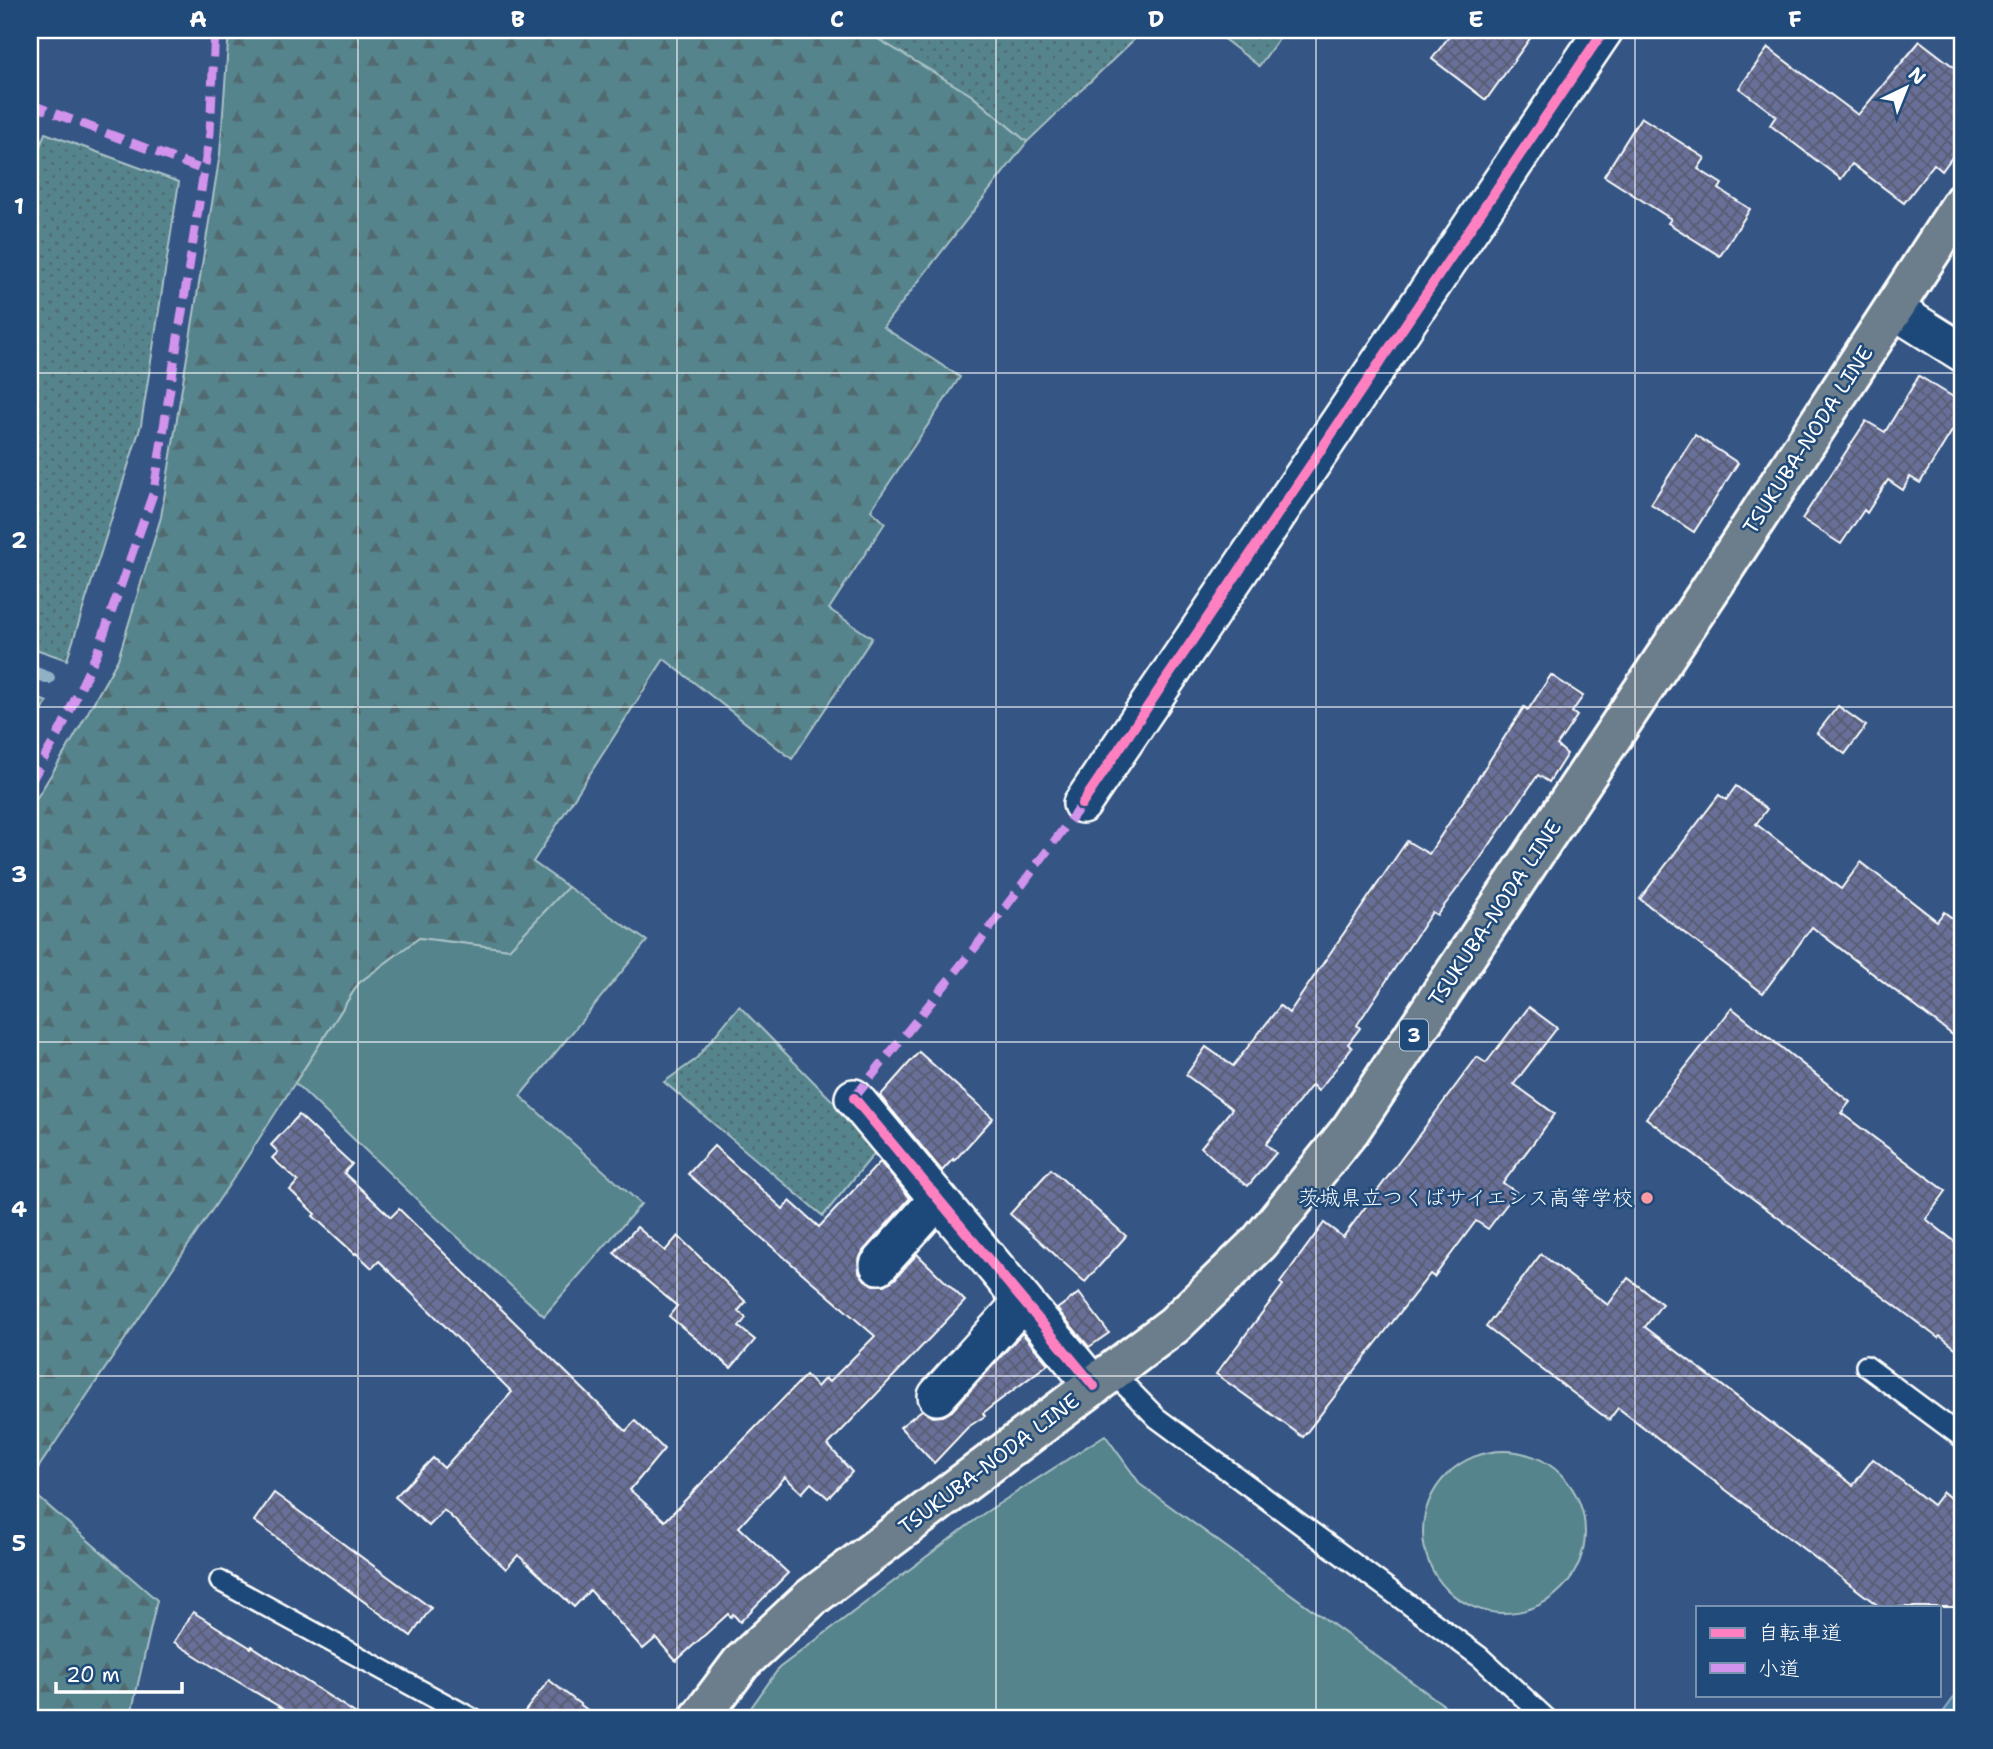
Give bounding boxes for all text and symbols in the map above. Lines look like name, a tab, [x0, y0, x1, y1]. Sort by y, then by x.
text: A	[189, 4, 207, 34]
text: B	[511, 4, 525, 34]
text: C	[830, 4, 844, 34]
text: D	[1148, 4, 1164, 34]
text: E	[1468, 4, 1484, 34]
text: F	[1788, 4, 1802, 34]
north arrow	[1870, 52, 1940, 122]
text: N	[1903, 62, 1931, 90]
text: 1	[14, 191, 24, 221]
street label: TSUKUBA-NODA LINE	[1737, 340, 1879, 540]
text: 2	[11, 525, 27, 555]
street label: TSUKUBA-NODA LINE	[1422, 814, 1568, 1012]
text: 3	[11, 859, 27, 889]
road number: 3	[1400, 1020, 1428, 1050]
place label: 茨城県立つくばサイエンス高等学校	[1298, 1184, 1633, 1212]
marker: 茨城県立つくばサイエンス高等学校	[1639, 1190, 1655, 1206]
text: 4	[11, 1194, 27, 1224]
street label: TSUKUBA-NODA LINE	[893, 1387, 1085, 1541]
text: 5	[12, 1528, 26, 1558]
legend	[1696, 1606, 1940, 1696]
text: 自転車道	[1758, 1619, 1842, 1647]
scale bar	[56, 1651, 182, 1695]
text: 小道	[1758, 1655, 1800, 1683]
text: 20 m	[66, 1661, 120, 1689]

